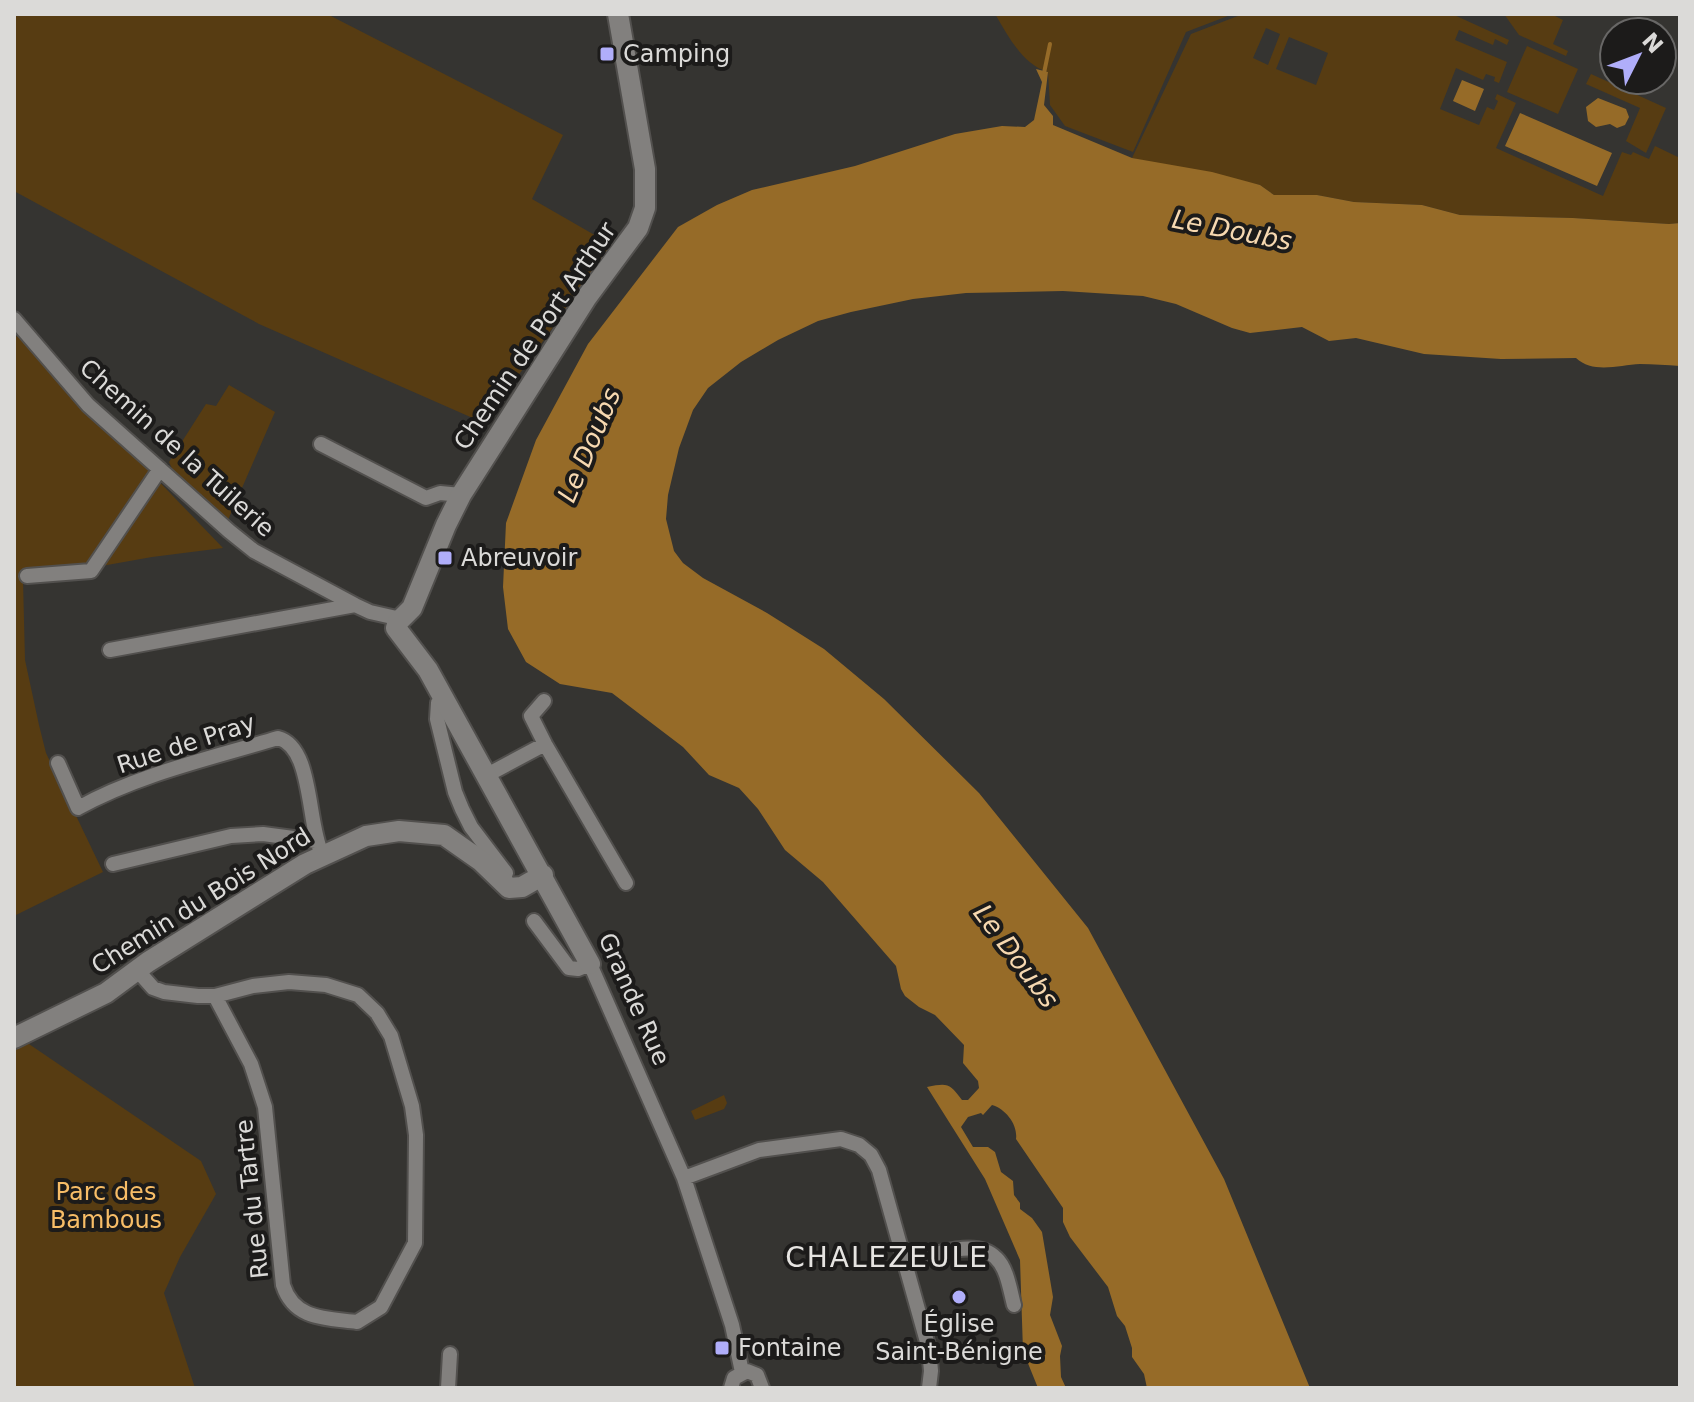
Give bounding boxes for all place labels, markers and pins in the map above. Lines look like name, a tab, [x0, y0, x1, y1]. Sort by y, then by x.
place label: Camping	[623, 40, 730, 68]
marker: Camping	[598, 45, 616, 63]
place label: Abreuvoir	[461, 544, 578, 572]
marker: Abreuvoir	[436, 549, 454, 567]
marker: Église Saint-Bénigne	[950, 1288, 968, 1306]
place label: Église Saint-Bénigne	[875, 1309, 1043, 1366]
place label: Fontaine	[738, 1334, 842, 1362]
marker: Fontaine	[713, 1339, 731, 1357]

